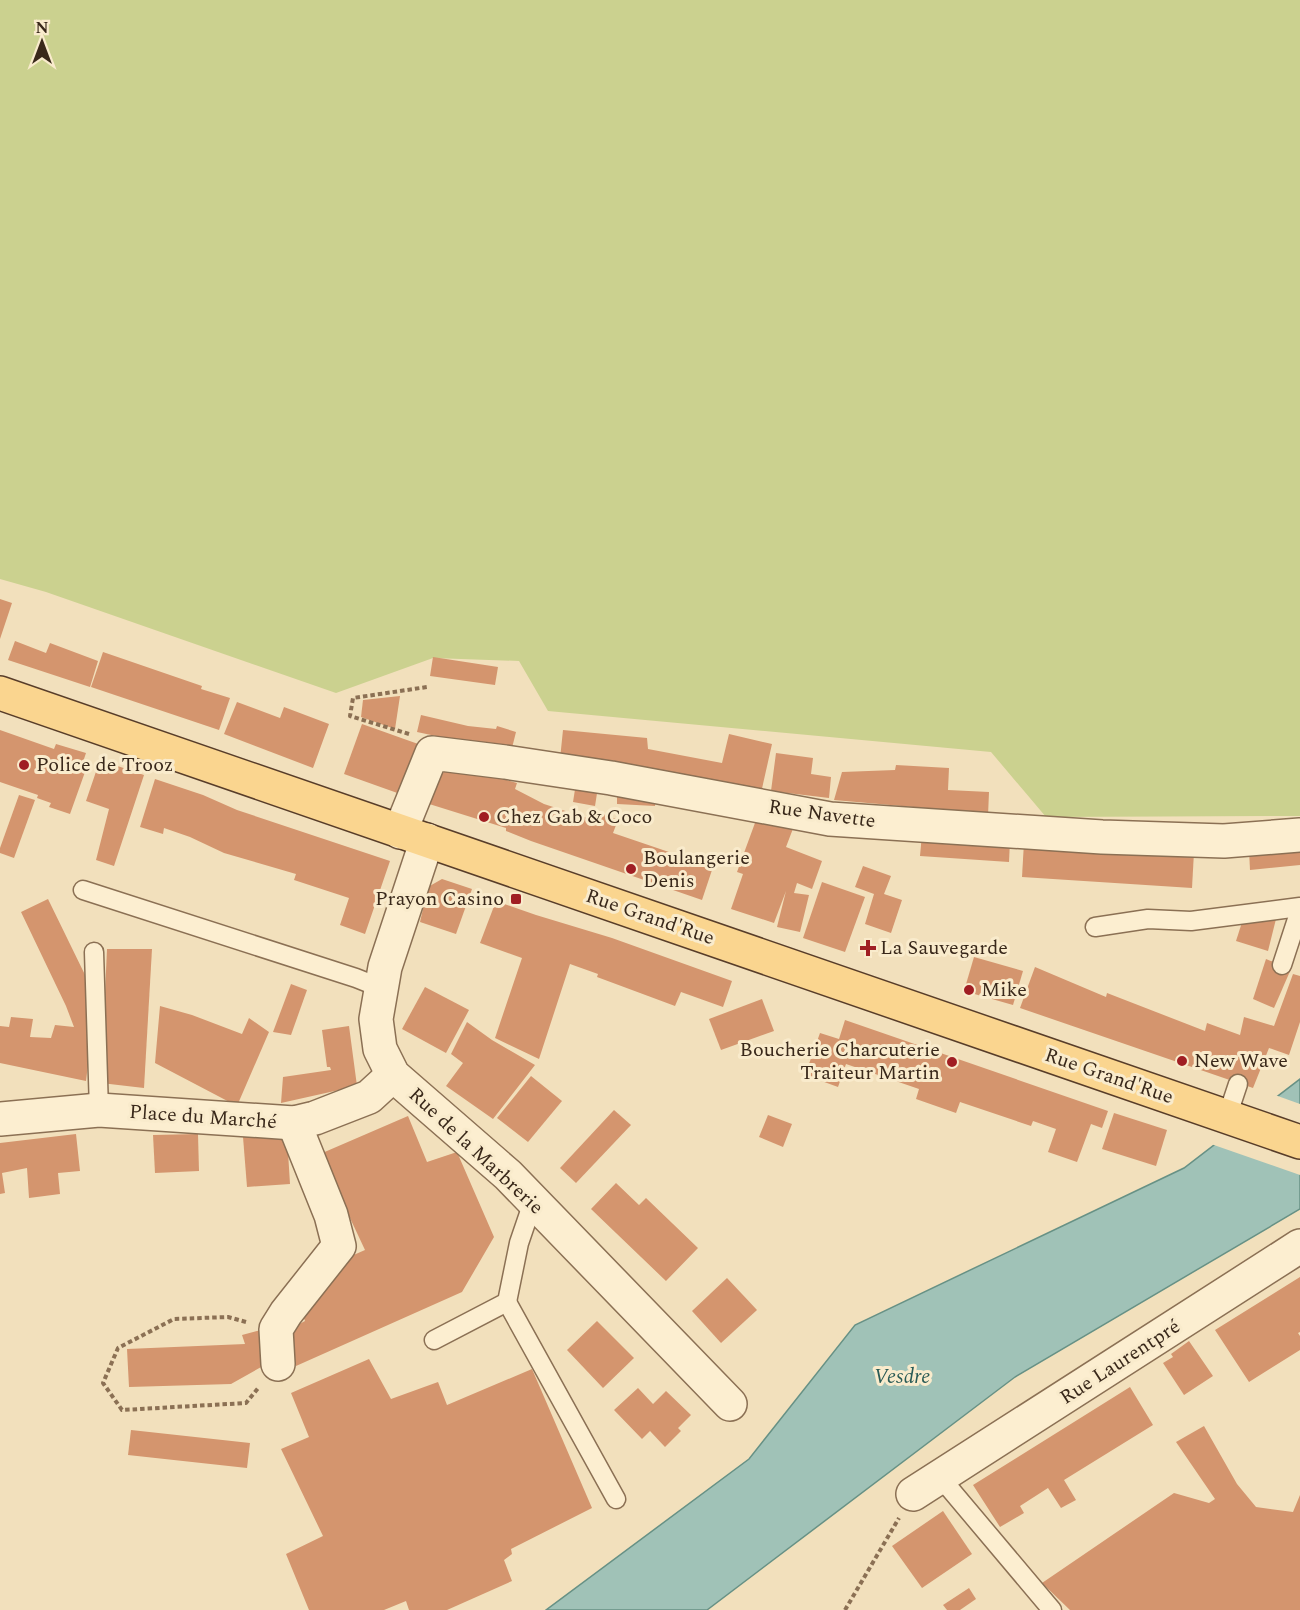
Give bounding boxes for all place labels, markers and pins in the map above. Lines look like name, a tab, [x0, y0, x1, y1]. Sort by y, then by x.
place label: Police de Trooz	[36, 750, 173, 780]
marker: Police de Trooz	[17, 758, 31, 772]
place label: Chez Gab & Coco	[496, 802, 652, 832]
marker: Chez Gab & Coco	[477, 810, 491, 824]
place label: Boulangerie Denis	[643, 843, 750, 896]
marker: Boulangerie Denis	[624, 862, 638, 876]
place label: Prayon Casino	[375, 884, 504, 914]
marker: Prayon Casino	[509, 892, 523, 906]
place label: La Sauvegarde	[880, 933, 1008, 963]
marker: La Sauvegarde	[861, 941, 875, 955]
place label: Mike	[981, 975, 1027, 1005]
marker: Mike	[962, 983, 976, 997]
place label: Boucherie Charcuterie Traiteur Martin	[740, 1035, 940, 1088]
place label: New Wave	[1194, 1046, 1288, 1076]
marker: New Wave	[1175, 1054, 1189, 1068]
marker: Boucherie Charcuterie Traiteur Martin	[945, 1055, 959, 1069]

